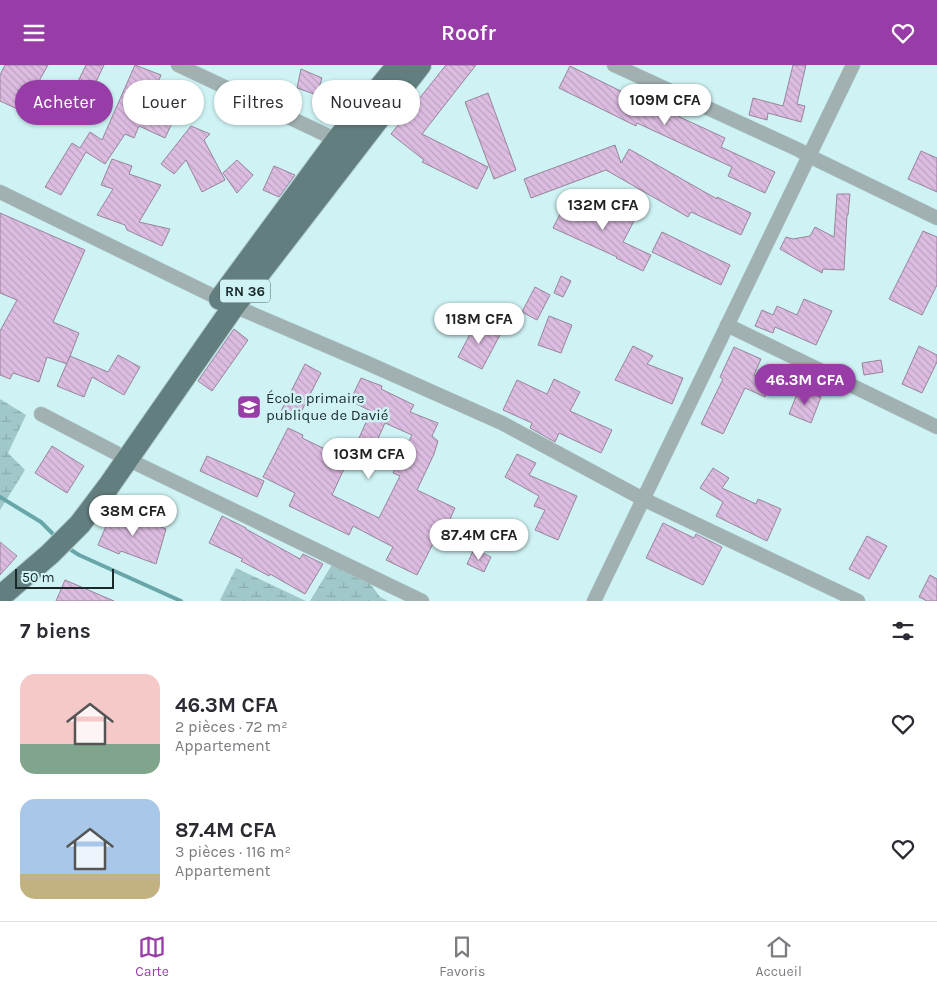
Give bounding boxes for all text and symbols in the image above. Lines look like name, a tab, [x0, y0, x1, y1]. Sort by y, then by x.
icon: menu	[20, 19, 48, 47]
icon: heart	[889, 19, 917, 47]
text: Roofr	[441, 20, 496, 46]
chip: Acheter	[15, 80, 113, 125]
chip: Louer	[123, 80, 204, 125]
chip: Filtres	[214, 80, 302, 125]
chip: Nouveau	[312, 80, 420, 125]
pin: 109M CFA	[613, 83, 717, 126]
text: 109M CFA	[629, 90, 701, 109]
pin: 132M CFA	[551, 189, 655, 231]
text: 132M CFA	[567, 195, 639, 214]
road number: RN 36	[220, 280, 270, 303]
pin: 118M CFA	[427, 303, 531, 345]
text: 118M CFA	[445, 309, 513, 328]
pin: 46.3M CFA	[748, 363, 862, 406]
text: 46.3M CFA	[766, 370, 844, 389]
place label: École primaire publique de Davié	[266, 389, 389, 424]
school or university icon: École primaire publique de Davié	[236, 394, 262, 420]
pin: 103M CFA	[317, 437, 421, 480]
text: 103M CFA	[333, 444, 405, 463]
pin: 38M CFA	[87, 495, 179, 537]
text: 38M CFA	[100, 501, 166, 520]
pin: 87.4M CFA	[422, 519, 536, 561]
text: 87.4M CFA	[440, 525, 518, 544]
scale bar	[15, 566, 114, 589]
text: 50 m	[22, 569, 55, 586]
icon: filters	[889, 617, 917, 645]
text: 7 biens	[20, 619, 91, 643]
text: 46.3M CFA	[175, 693, 278, 717]
icon: home	[60, 694, 120, 754]
icon: heart	[889, 710, 917, 738]
text: 2 pièces · 72 m²	[175, 717, 288, 736]
text: Appartement	[175, 736, 271, 755]
text: 87.4M CFA	[175, 818, 276, 842]
icon: home	[60, 819, 120, 879]
icon: heart	[889, 835, 917, 863]
text: 3 pièces · 116 m²	[175, 842, 291, 861]
text: Appartement	[175, 861, 271, 880]
tab: Carte	[135, 933, 169, 980]
tab: Favoris	[439, 933, 485, 980]
tab: Accueil	[756, 933, 802, 980]

